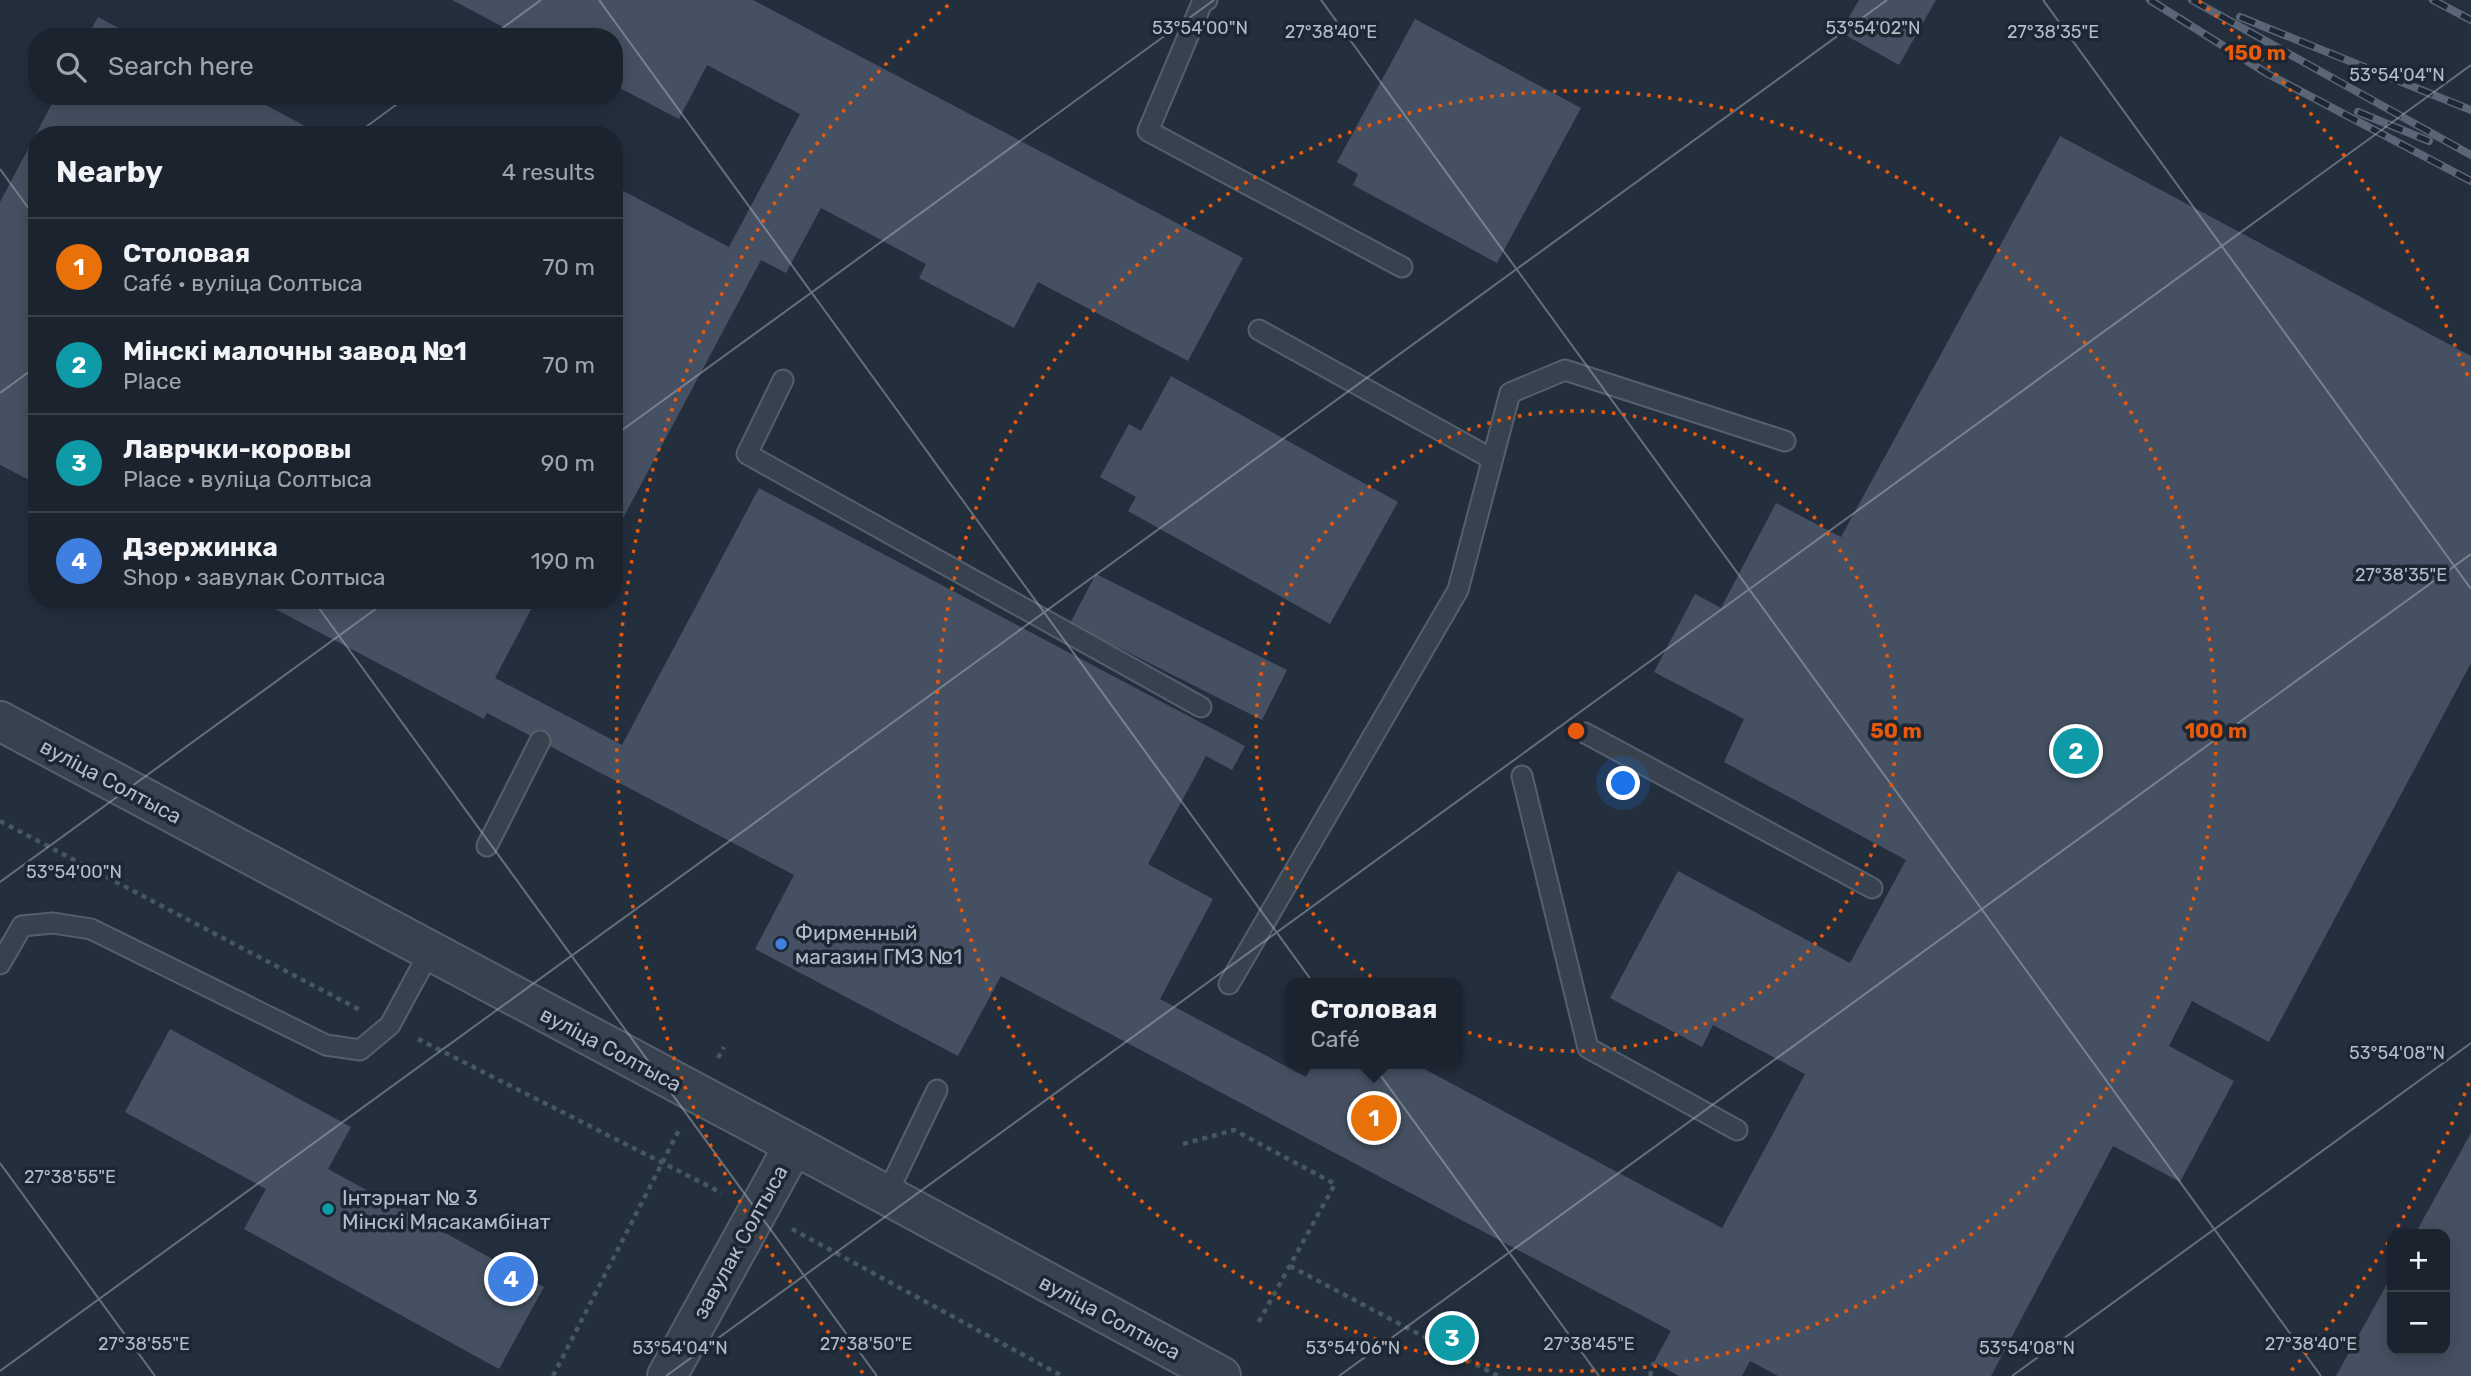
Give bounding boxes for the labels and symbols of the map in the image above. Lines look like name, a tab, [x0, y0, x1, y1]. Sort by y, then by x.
text: 53°54'00"N	[1152, 17, 1248, 39]
text: 53°54'02"N	[1825, 17, 1921, 39]
text: 27°38'40"E	[1285, 21, 1377, 43]
text: 27°38'35"E	[2007, 21, 2099, 43]
text: 150 m	[2224, 40, 2286, 65]
text: 53°54'04"N	[2349, 64, 2445, 86]
text: 27°38'35"E	[2355, 564, 2447, 586]
text: 50 m	[1870, 718, 1922, 743]
text: 100 m	[2185, 718, 2247, 743]
centre of rings	[1564, 719, 1588, 743]
pin: 2	[2053, 725, 2099, 777]
street label: вуліца Солтыса	[36, 733, 186, 829]
your location	[1606, 766, 1640, 800]
text: 53°54'00"N	[26, 861, 122, 883]
place label: Фирменный магазин ГМЗ №1	[795, 920, 962, 969]
marker: Фирменный магазин ГМЗ №1	[773, 936, 789, 952]
street label: вуліца Солтыса	[536, 1001, 686, 1097]
text: 53°54'08"N	[2349, 1042, 2445, 1064]
pin: 1	[1351, 1092, 1397, 1144]
street label: завулак Солтыса	[687, 1161, 793, 1323]
text: 27°38'55"E	[24, 1166, 116, 1188]
place label: Інтэрнат № 3 Мінскі Мясакамбінат	[342, 1185, 551, 1234]
marker: Інтэрнат № 3 Мінскі Мясакамбінат	[320, 1201, 336, 1217]
pin: 4	[488, 1253, 534, 1305]
street label: вуліца Солтыса	[1035, 1269, 1185, 1365]
pin: 3	[1429, 1312, 1475, 1364]
text: 27°38'55"E	[98, 1333, 190, 1355]
text: 27°38'50"E	[820, 1333, 912, 1355]
text: 27°38'45"E	[1543, 1333, 1635, 1355]
text: 27°38'40"E	[2265, 1333, 2357, 1355]
text: 53°54'04"N	[632, 1337, 728, 1359]
text: 53°54'06"N	[1306, 1337, 1400, 1359]
text: 53°54'08"N	[1979, 1337, 2075, 1359]

